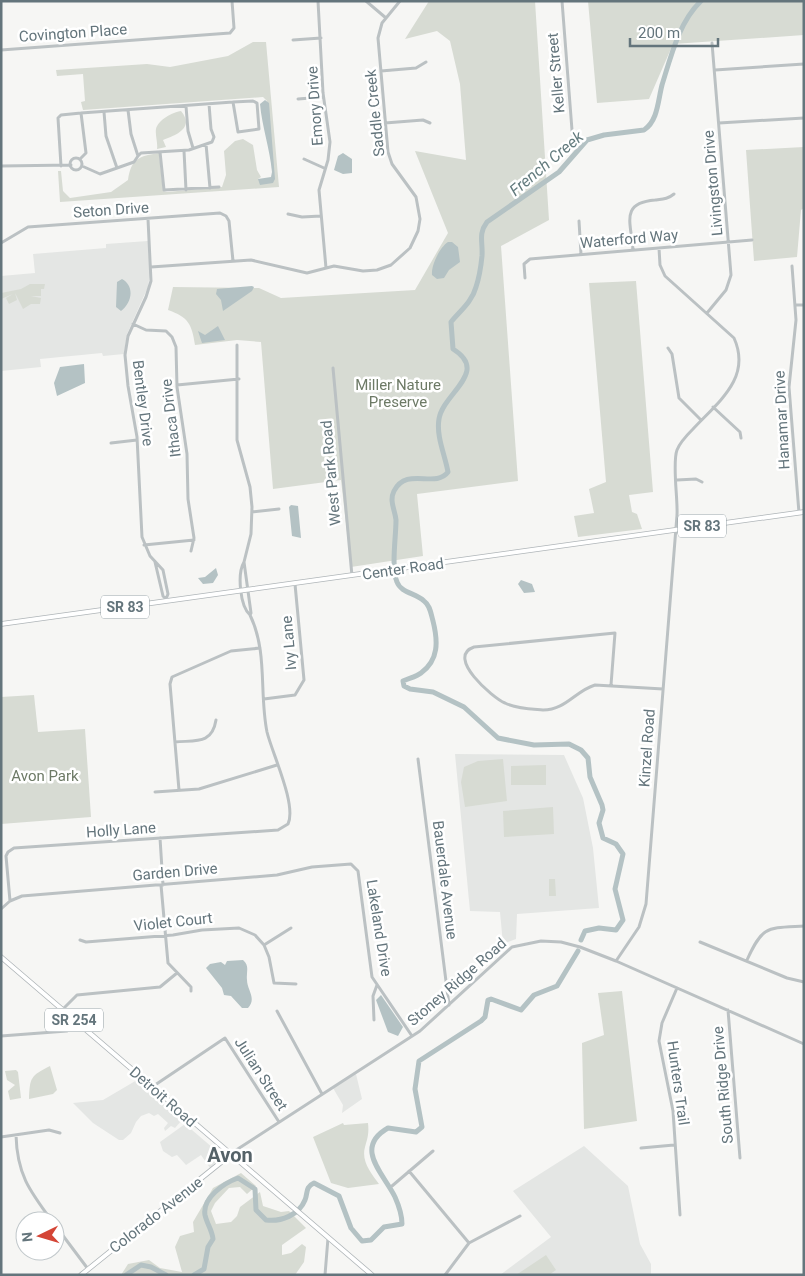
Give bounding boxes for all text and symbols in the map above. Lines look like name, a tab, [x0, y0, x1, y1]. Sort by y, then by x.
scale bar	[630, 15, 718, 47]
street label: Covington Place	[18, 20, 128, 46]
text: 200 m	[638, 24, 680, 42]
street label: Keller Street	[544, 32, 568, 114]
street label: Emory Drive	[303, 65, 327, 147]
street label: Saddle Creek	[361, 68, 389, 157]
water label: French Creek	[506, 126, 588, 200]
street label: Livingston Drive	[699, 129, 727, 237]
street label: Seton Drive	[73, 198, 150, 222]
street label: Waterford Way	[579, 226, 679, 252]
street label: Bentley Drive	[129, 359, 157, 447]
street label: Hanamar Drive	[770, 370, 794, 470]
park label: Miller Nature Preserve	[355, 376, 441, 411]
street label: Ithaca Drive	[157, 378, 185, 458]
street label: West Park Road	[317, 420, 345, 526]
road number: SR 83	[678, 514, 726, 538]
street label: Center Road	[361, 554, 445, 584]
road number: SR 83	[101, 596, 149, 618]
street label: Ivy Lane	[278, 615, 300, 671]
street label: Kinzel Road	[635, 708, 659, 788]
park label: Avon Park	[11, 767, 79, 785]
street label: Holly Lane	[86, 819, 157, 841]
street label: Bauerdale Avenue	[429, 820, 461, 941]
street label: Garden Drive	[132, 859, 218, 885]
street label: Lakeland Drive	[362, 878, 396, 978]
street label: Violet Court	[133, 909, 213, 935]
street label: Stoney Ridge Road	[404, 934, 510, 1030]
road number: SR 254	[45, 1008, 103, 1032]
street label: South Ridge Drive	[709, 1026, 737, 1144]
street label: Julian Street	[231, 1034, 291, 1114]
street label: Hunters Trail	[663, 1040, 693, 1126]
street label: Detroit Road	[126, 1063, 200, 1131]
district label: Avon	[207, 1143, 253, 1167]
street label: Colorado Avenue	[106, 1173, 206, 1257]
north arrow	[15, 1211, 65, 1261]
text: N	[19, 1232, 35, 1243]

